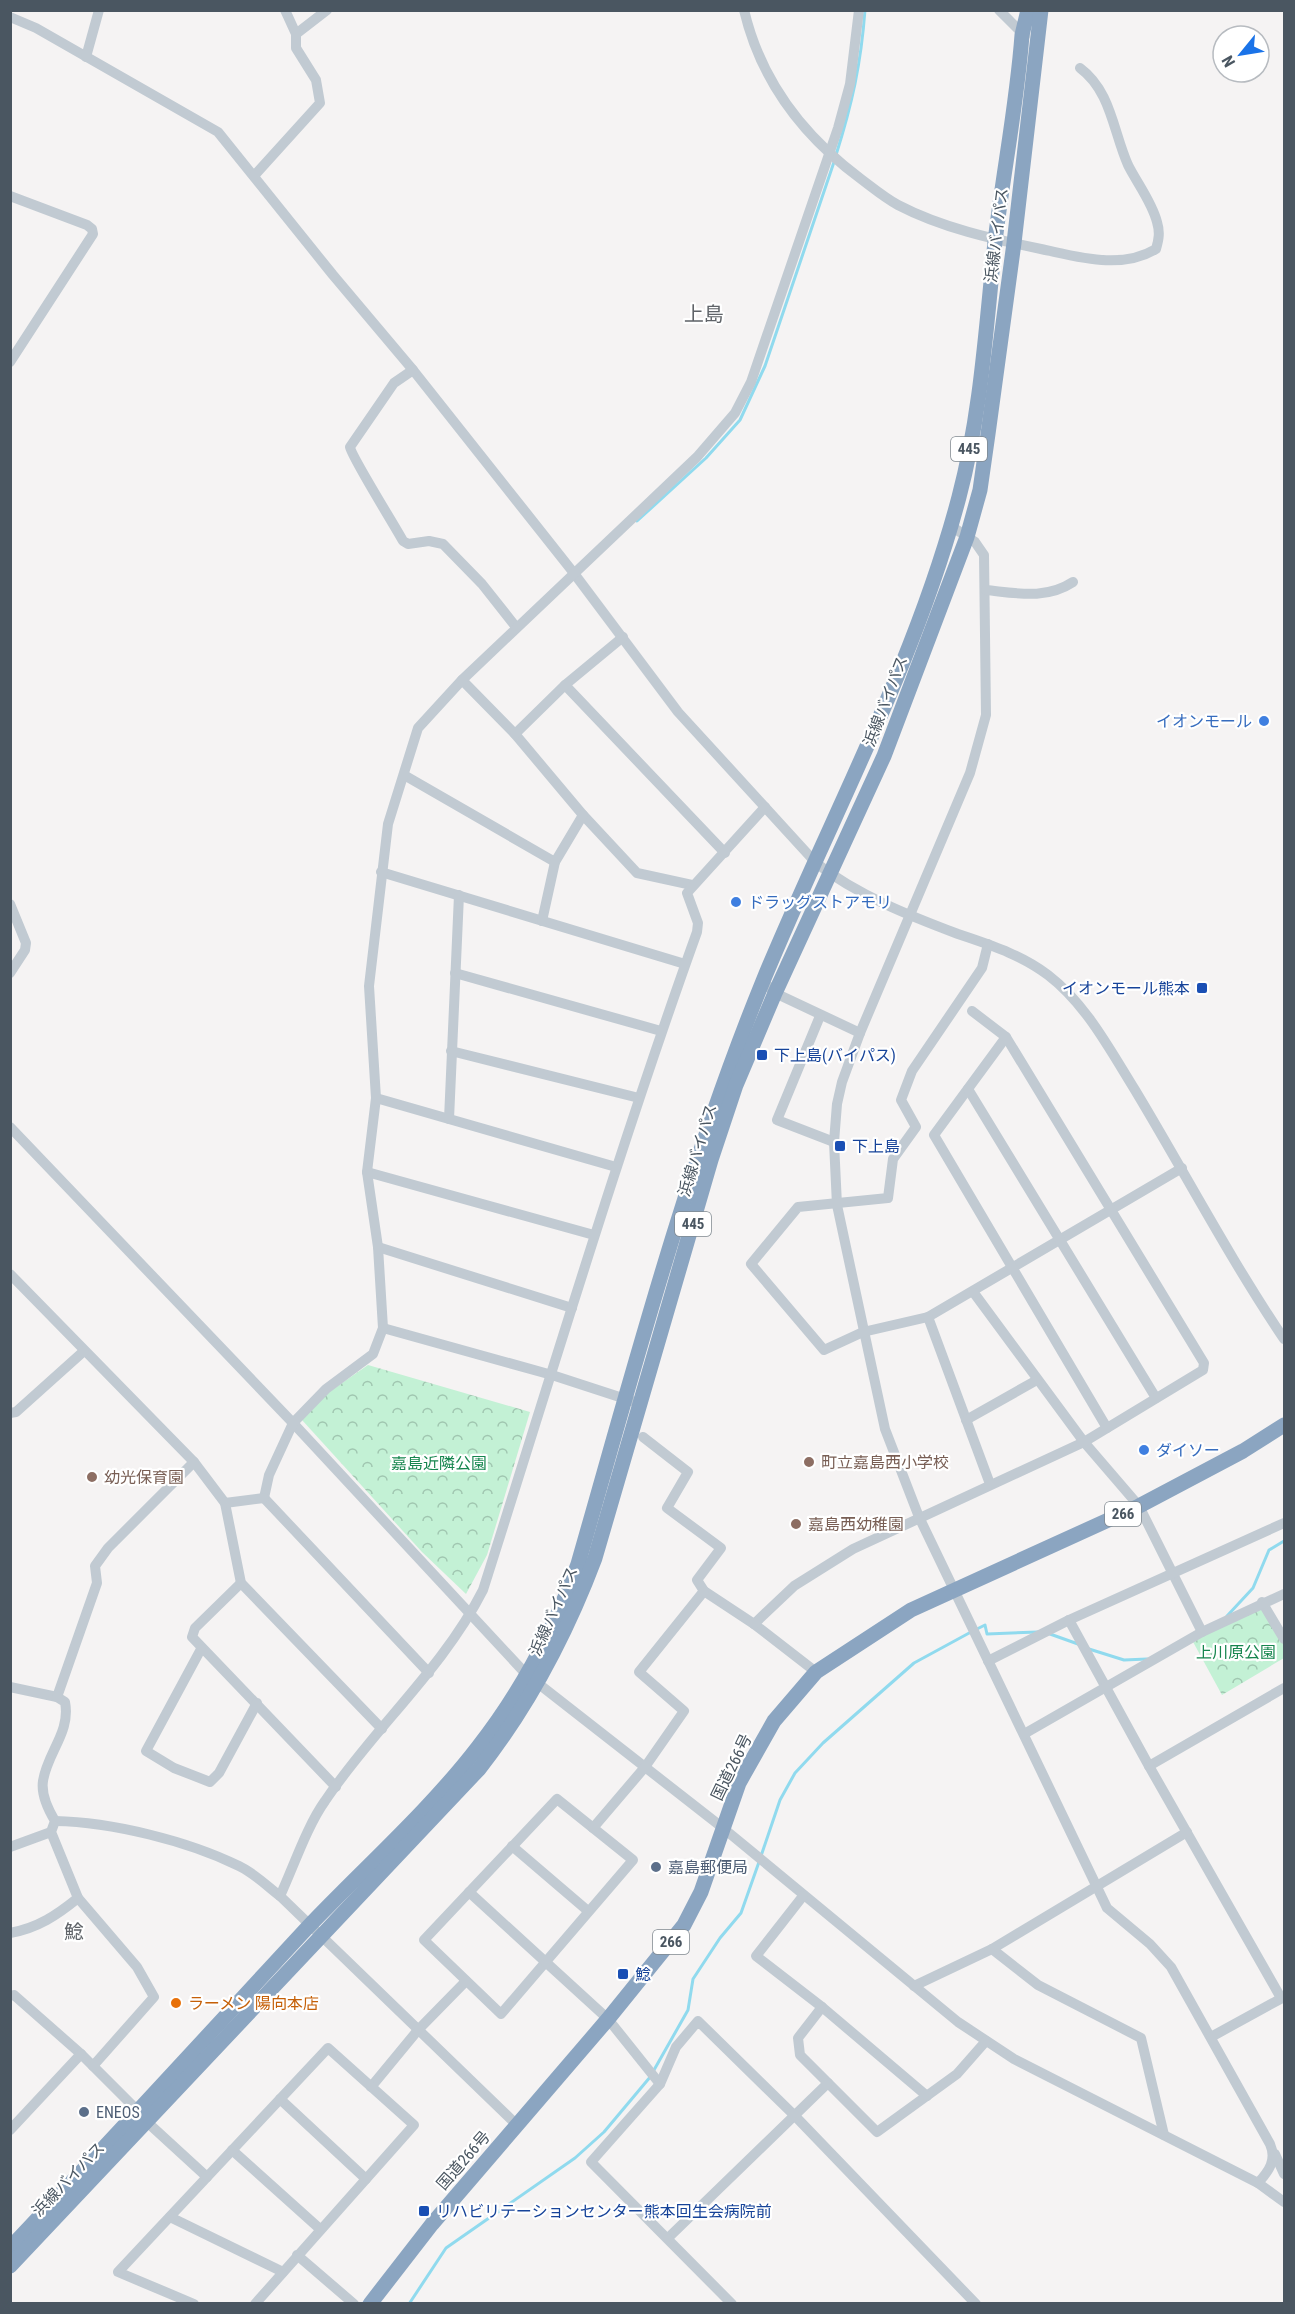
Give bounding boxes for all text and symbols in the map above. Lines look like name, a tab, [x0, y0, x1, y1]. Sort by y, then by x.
north arrow	[1211, 24, 1271, 84]
text: N	[1218, 52, 1239, 70]
street label: 浜線バイパス	[981, 186, 1012, 284]
district label: 上島	[684, 302, 724, 326]
road number: 445	[951, 437, 987, 461]
street label: 浜線バイパス	[859, 653, 911, 749]
place label: イオンモール	[1156, 712, 1252, 731]
marker: イオンモール	[1257, 714, 1271, 728]
place label: ドラッグストアモリ	[748, 893, 892, 912]
marker: ドラッグストアモリ	[729, 895, 743, 909]
place label: イオンモール熊本	[1062, 979, 1190, 998]
marker: イオンモール熊本	[1195, 981, 1209, 995]
place label: 下上島(バイパス)	[774, 1046, 896, 1065]
marker: 下上島(バイパス)	[755, 1048, 769, 1062]
street label: 浜線バイパス	[674, 1102, 721, 1199]
place label: 下上島	[852, 1137, 900, 1156]
marker: 下上島	[833, 1139, 847, 1153]
road number: 445	[675, 1212, 711, 1236]
place label: ダイソー	[1156, 1441, 1220, 1460]
marker: ダイソー	[1137, 1443, 1151, 1457]
place label: 町立嘉島西小学校	[821, 1453, 949, 1472]
park label: 嘉島近隣公園	[391, 1454, 487, 1473]
marker: 町立嘉島西小学校	[802, 1455, 816, 1469]
place label: 幼光保育園	[104, 1468, 184, 1487]
marker: 幼光保育園	[85, 1470, 99, 1484]
road number: 266	[1105, 1502, 1141, 1526]
place label: 嘉島西幼稚園	[808, 1515, 904, 1534]
marker: 嘉島西幼稚園	[789, 1517, 803, 1531]
street label: 浜線バイパス	[525, 1564, 582, 1659]
park label: 上川原公園	[1196, 1643, 1276, 1662]
street label: 国道266号	[707, 1731, 756, 1804]
place label: 嘉島郵便局	[668, 1858, 748, 1877]
marker: 嘉島郵便局	[649, 1860, 663, 1874]
district label: 鯰	[64, 1920, 84, 1944]
road number: 266	[653, 1930, 689, 1954]
place label: 鯰	[635, 1965, 651, 1984]
marker: 鯰	[616, 1967, 630, 1981]
place label: ラーメン 陽向本店	[188, 1994, 319, 2013]
marker: ラーメン 陽向本店	[169, 1996, 183, 2010]
place label: ENEOS	[96, 2103, 140, 2122]
marker: ENEOS	[77, 2105, 91, 2119]
street label: 国道266号	[433, 2127, 494, 2194]
street label: 浜線バイパス	[28, 2138, 108, 2220]
place label: リハビリテーションセンター熊本回生会病院前	[436, 2202, 772, 2221]
marker: リハビリテーションセンター熊本回生会病院前	[417, 2204, 431, 2218]

